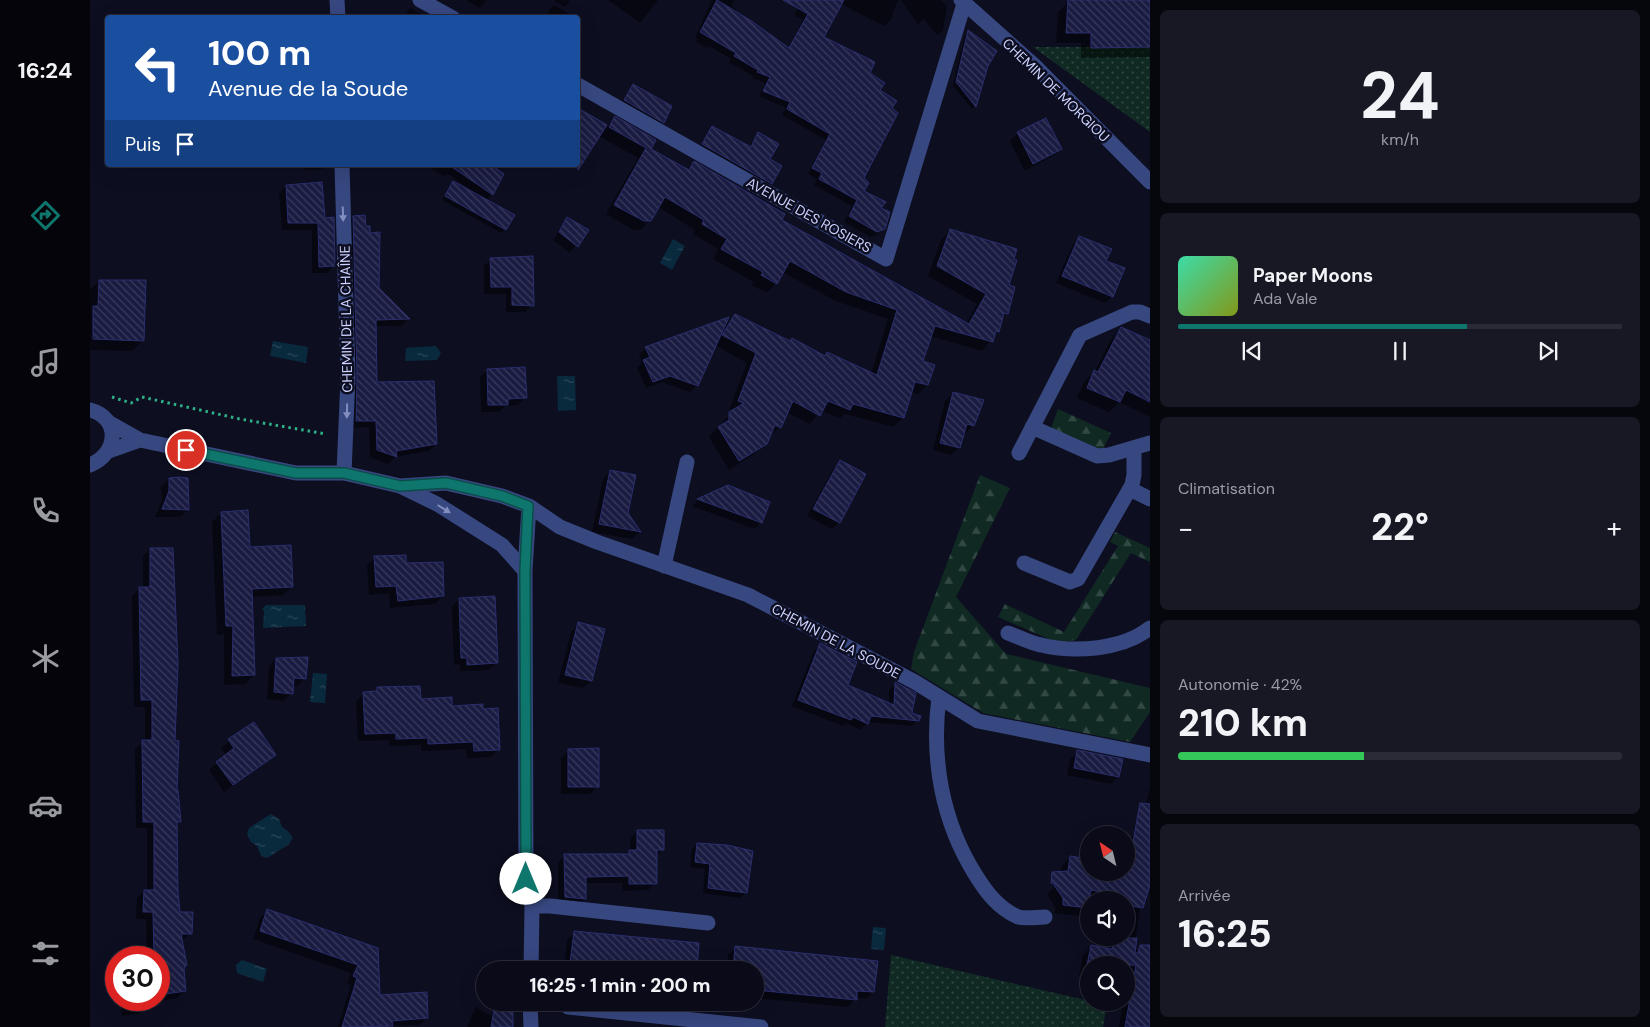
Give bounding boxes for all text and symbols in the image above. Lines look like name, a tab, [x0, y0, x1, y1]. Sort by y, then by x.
text: 100 m	[208, 30, 311, 76]
street label: CHEMIN DE MORGIOU	[999, 34, 1113, 146]
icon: left	[125, 35, 190, 100]
text: 24	[1360, 54, 1440, 138]
text: 16:24	[18, 56, 72, 85]
text: Avenue de la Soude	[208, 74, 408, 103]
text: km/h	[1381, 129, 1419, 150]
icon: arrive	[171, 130, 199, 158]
text: Puis	[125, 132, 161, 157]
street label: AVENUE DES ROSIERS	[743, 173, 875, 257]
icon: directions	[28, 198, 63, 233]
one-way arrow	[339, 206, 347, 222]
street label: CHEMIN DE LA CHAÎNE	[336, 245, 356, 393]
text: Paper Moons	[1253, 263, 1373, 288]
text: Ada Vale	[1253, 288, 1317, 309]
icon: previous	[1238, 337, 1266, 365]
icon: pause	[1386, 337, 1414, 365]
icon: next	[1534, 337, 1562, 365]
icon: music	[28, 345, 63, 380]
one-way arrow	[343, 403, 351, 419]
pin	[165, 429, 207, 471]
icon: arrive	[172, 436, 200, 464]
text: Climatisation	[1178, 478, 1275, 499]
icon: phone	[28, 493, 63, 528]
text: 22°	[1371, 502, 1429, 552]
one-way arrow	[437, 504, 450, 513]
text: −	[1178, 510, 1193, 547]
text: +	[1607, 510, 1622, 547]
street label: CHEMIN DE LA SOUDE	[769, 599, 904, 683]
icon: climate	[28, 641, 63, 676]
text: Autonomie · 42%	[1178, 674, 1302, 695]
text: 210 km	[1178, 698, 1308, 748]
icon: car	[28, 788, 63, 823]
north arrow	[1080, 826, 1135, 881]
map controls	[1080, 826, 1135, 1011]
position arrow	[499, 852, 551, 904]
text: Arrivée	[1178, 885, 1231, 906]
button: sound	[1080, 891, 1135, 946]
text: 16:25	[1178, 909, 1272, 959]
icon: filters	[28, 936, 63, 971]
speed limit sign: 30	[105, 946, 170, 1011]
button: search	[1080, 956, 1135, 1011]
text: 16:25 · 1 min · 200 m	[530, 973, 710, 998]

